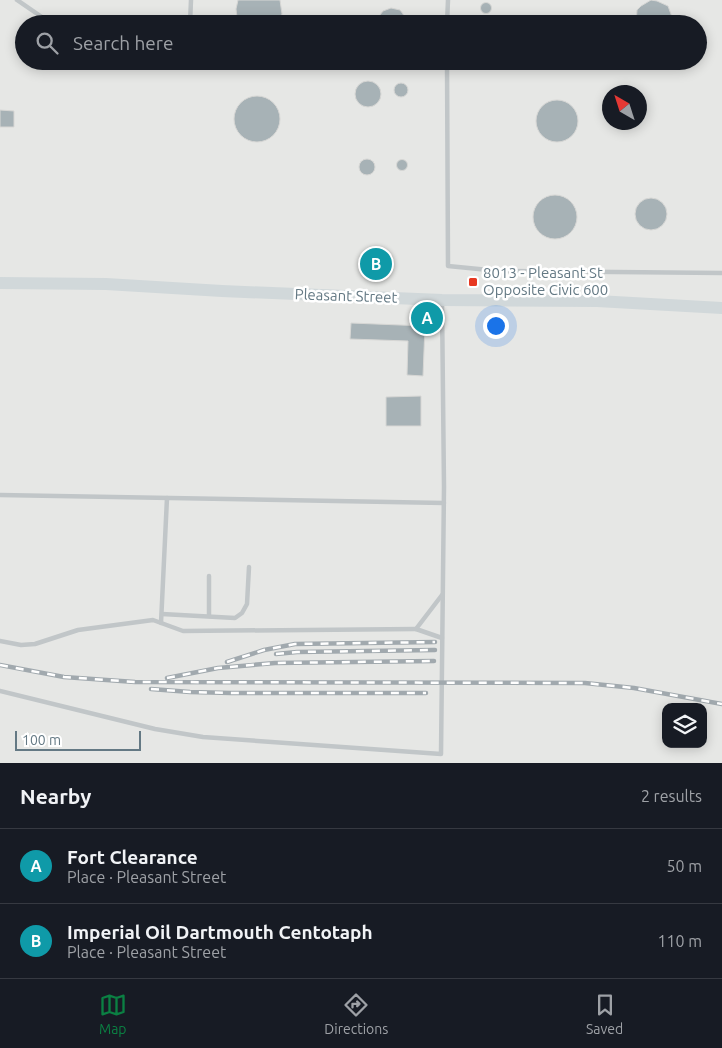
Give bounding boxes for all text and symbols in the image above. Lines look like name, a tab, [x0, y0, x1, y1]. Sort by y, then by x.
search box	[15, 15, 707, 70]
icon: search	[33, 29, 61, 57]
text: Search here	[73, 32, 173, 54]
north arrow	[602, 85, 647, 130]
pin: B	[360, 245, 392, 283]
place label: 8013 - Pleasant St Opposite Civic 600	[483, 264, 608, 298]
marker: 8013 - Pleasant St Opposite Civic 600	[467, 276, 479, 288]
street label: Pleasant Street	[294, 285, 398, 306]
pin: A	[411, 299, 443, 337]
your location	[483, 313, 509, 339]
map controls	[662, 703, 707, 748]
button: layers	[662, 703, 707, 748]
scale bar	[15, 728, 141, 751]
text: 100 m	[22, 732, 61, 748]
text: Nearby	[20, 784, 91, 808]
text: 2 results	[641, 787, 702, 805]
text: Fort Clearance	[67, 846, 198, 868]
text: A	[30, 857, 42, 875]
text: 50 m	[666, 857, 702, 875]
text: Place · Pleasant Street	[67, 868, 226, 886]
text: Imperial Oil Dartmouth Centotaph	[67, 921, 373, 943]
text: B	[31, 932, 41, 950]
text: 110 m	[657, 932, 702, 950]
text: Place · Pleasant Street	[67, 943, 226, 961]
tab: Map	[99, 991, 127, 1037]
tab: Directions	[324, 991, 388, 1037]
tab: Saved	[586, 991, 623, 1037]

